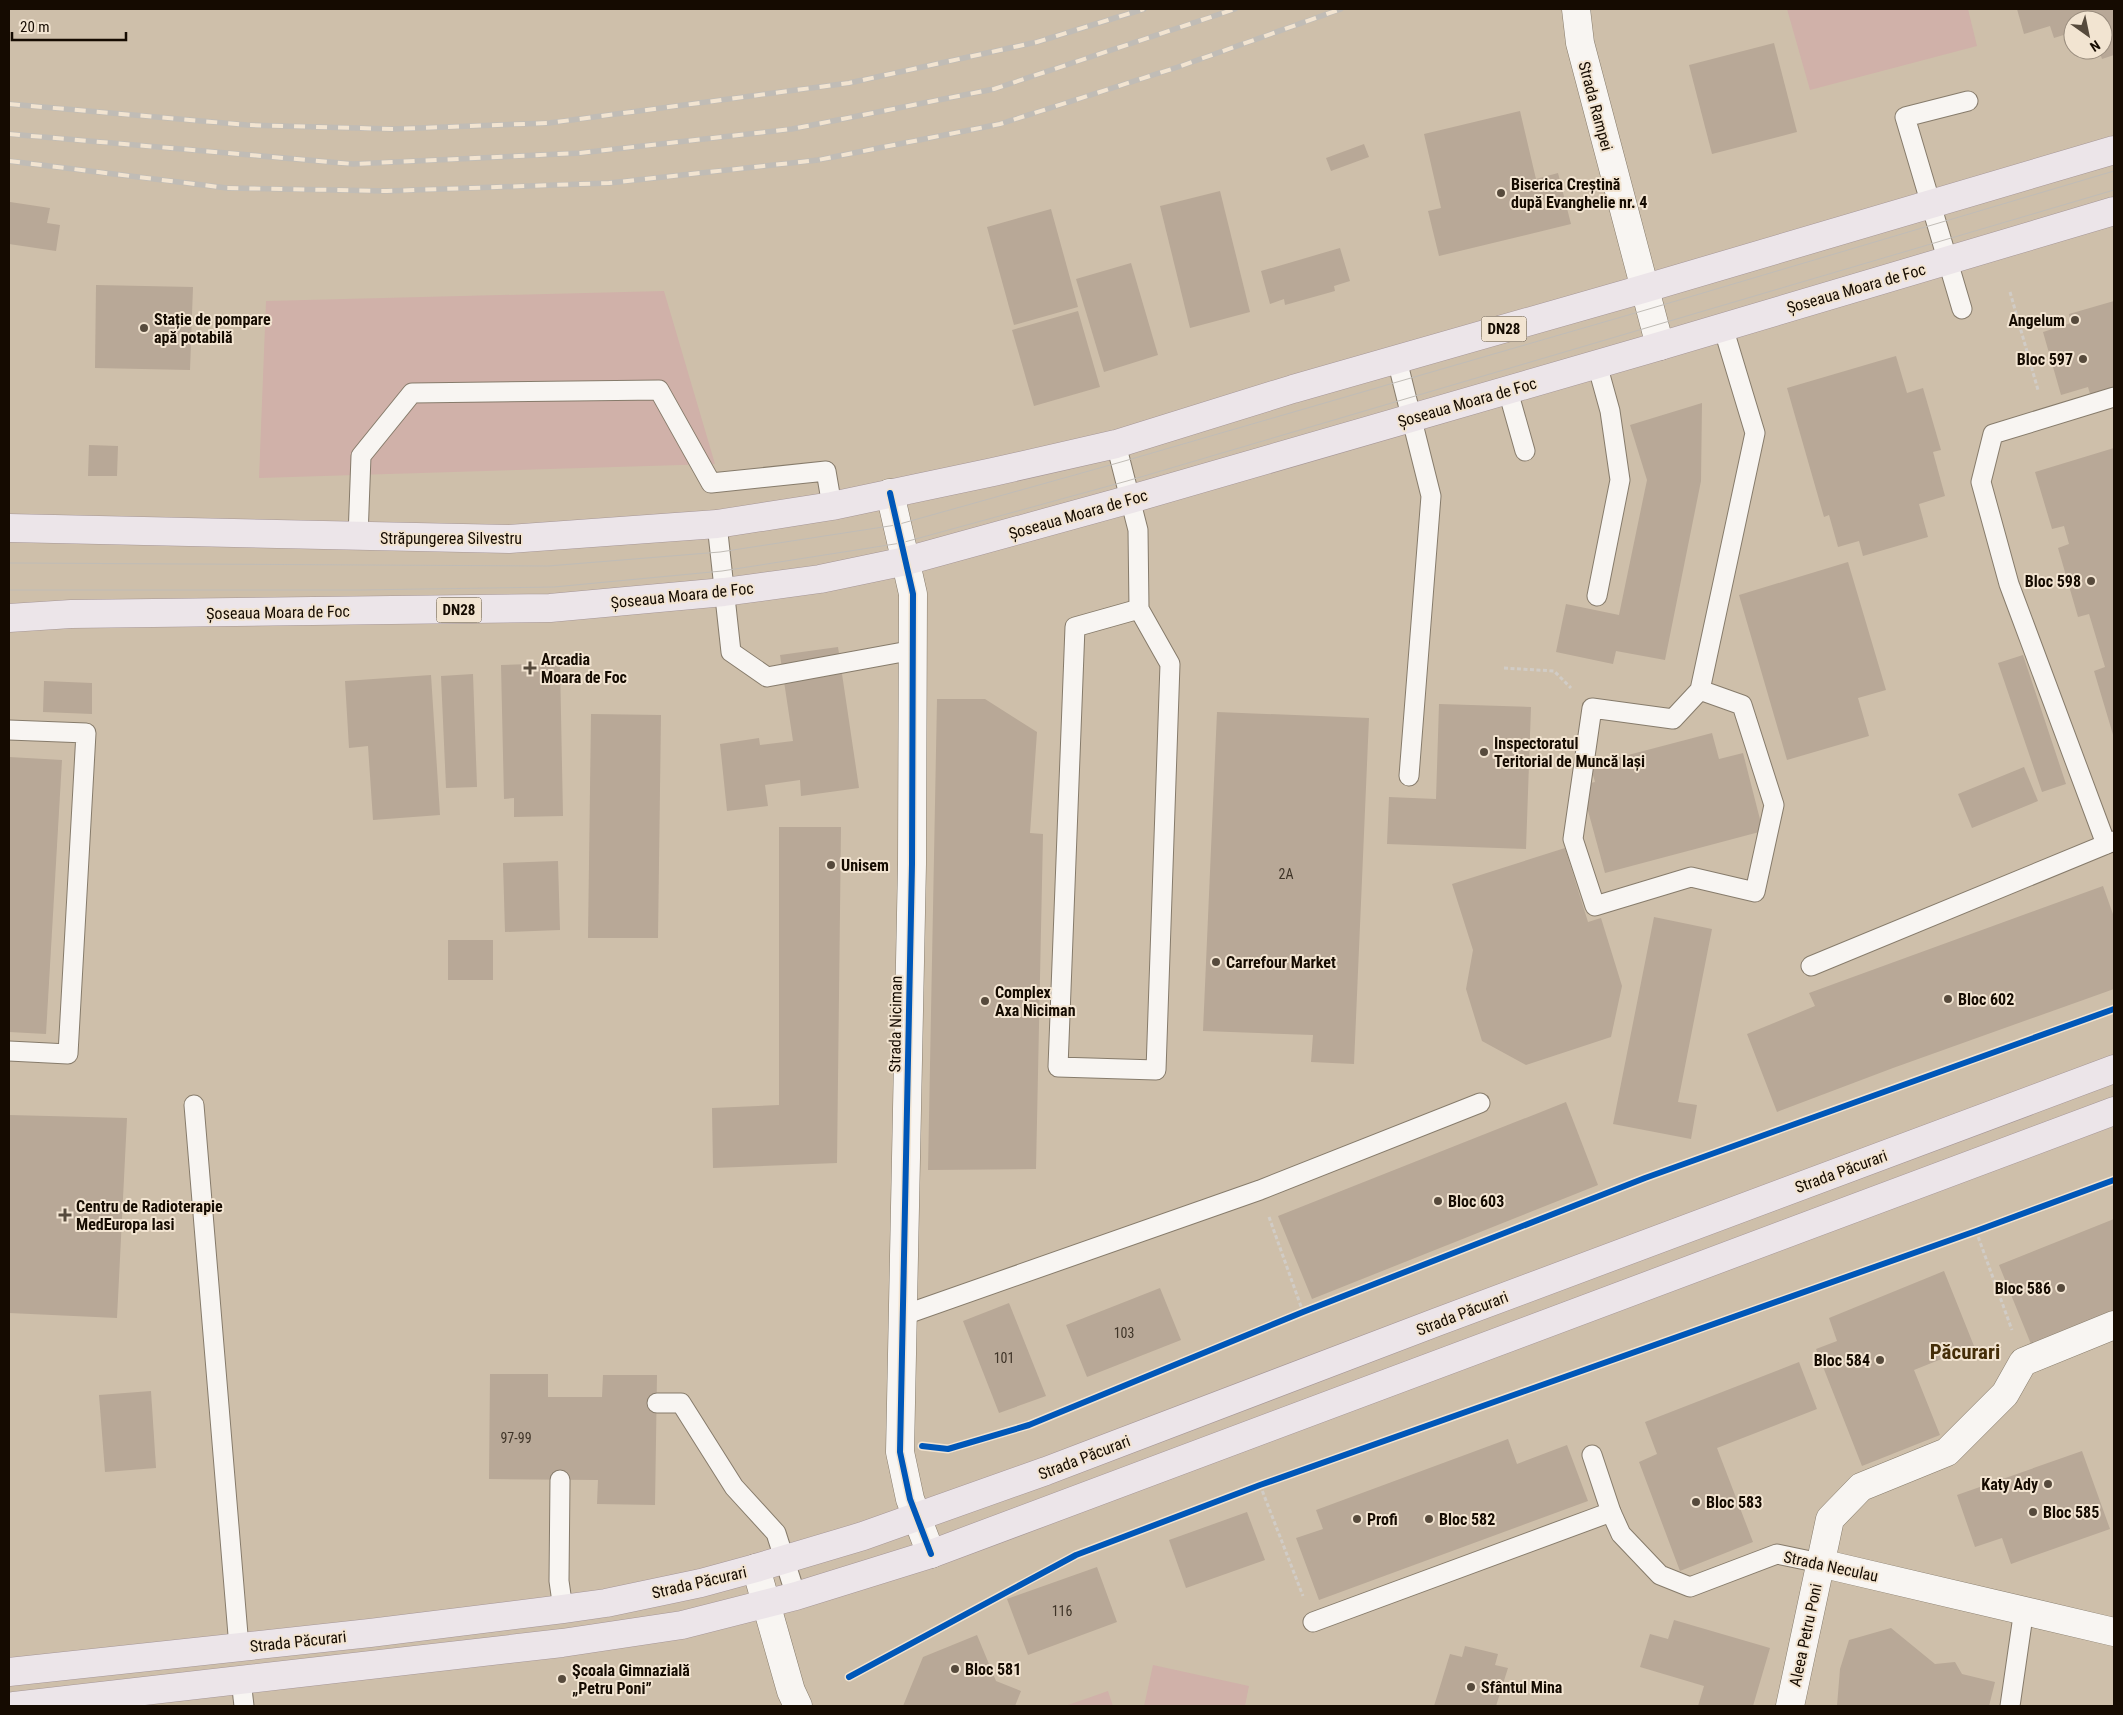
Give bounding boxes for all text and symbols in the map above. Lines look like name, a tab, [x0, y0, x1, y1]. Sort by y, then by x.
scale bar	[12, 10, 126, 42]
north arrow	[2063, 10, 2113, 60]
text: 20 m	[20, 18, 50, 36]
text: N	[2087, 37, 2103, 55]
street label: Strada Rampei	[1574, 59, 1617, 153]
place label: Biserica Creștină după Evanghelie nr. 4	[1511, 175, 1647, 212]
marker: Biserica Creștină după Evanghelie nr. 4	[1495, 187, 1507, 199]
street label: Șoseaua Moara de Foc	[1784, 260, 1928, 318]
place label: Stație de pompare apă potabilă	[154, 310, 271, 347]
place label: Angelum	[2008, 311, 2065, 330]
marker: Angelum	[2069, 314, 2081, 326]
road number: DN28	[1482, 316, 1526, 342]
marker: Stație de pompare apă potabilă	[138, 322, 150, 334]
place label: Bloc 597	[2017, 350, 2073, 369]
marker: Bloc 597	[2077, 353, 2089, 365]
street label: Șoseaua Moara de Foc	[1395, 374, 1539, 432]
street label: Șoseaua Moara de Foc	[1006, 486, 1150, 544]
street label: Străpungerea Silvestru	[380, 529, 522, 548]
place label: Bloc 598	[2025, 572, 2081, 591]
marker: Bloc 598	[2085, 575, 2097, 587]
street label: Șoseaua Moara de Foc	[610, 579, 755, 613]
road number: DN28	[436, 598, 482, 622]
street label: Șoseaua Moara de Foc	[206, 602, 350, 624]
place label: Arcadia Moara de Foc	[541, 650, 627, 687]
marker: Arcadia Moara de Foc	[523, 661, 537, 675]
place label: Inspectoratul Teritorial de Muncă Iași	[1494, 734, 1645, 771]
marker: Inspectoratul Teritorial de Muncă Iași	[1478, 746, 1490, 758]
place label: Unisem	[841, 856, 889, 875]
marker: Unisem	[825, 859, 837, 871]
house number: 2A	[1279, 866, 1293, 882]
place label: Carrefour Market	[1226, 953, 1336, 972]
marker: Carrefour Market	[1210, 956, 1222, 968]
street label: Strada Niciman	[885, 976, 906, 1072]
place label: Complex Axa Niciman	[995, 983, 1076, 1020]
place label: Bloc 602	[1958, 990, 2014, 1009]
marker: Bloc 602	[1942, 993, 1954, 1005]
marker: Complex Axa Niciman	[979, 995, 991, 1007]
street label: Strada Păcurari	[1792, 1146, 1890, 1197]
place label: Bloc 603	[1448, 1192, 1504, 1211]
marker: Bloc 603	[1432, 1195, 1444, 1207]
place label: Centru de Radioterapie MedEuropa Iasi	[76, 1197, 223, 1234]
marker: Centru de Radioterapie MedEuropa Iasi	[58, 1208, 72, 1222]
place label: Bloc 586	[1995, 1279, 2051, 1298]
marker: Bloc 586	[2055, 1282, 2067, 1294]
street label: Strada Păcurari	[1414, 1287, 1511, 1340]
house number: 103	[1114, 1325, 1134, 1341]
district label: Păcurari	[1930, 1340, 2000, 1364]
house number: 101	[994, 1350, 1014, 1366]
place label: Bloc 584	[1814, 1351, 1870, 1370]
marker: Bloc 584	[1874, 1354, 1886, 1366]
house number: 97-99	[500, 1430, 532, 1446]
street label: Strada Păcurari	[1036, 1431, 1133, 1484]
place label: Katy Ady	[1981, 1475, 2038, 1494]
marker: Katy Ady	[2042, 1478, 2054, 1490]
place label: Bloc 583	[1706, 1493, 1762, 1512]
marker: Bloc 583	[1690, 1496, 1702, 1508]
place label: Bloc 585	[2043, 1503, 2099, 1522]
marker: Bloc 585	[2027, 1506, 2039, 1518]
place label: Profi	[1367, 1510, 1398, 1529]
place label: Bloc 582	[1439, 1510, 1495, 1529]
marker: Profi	[1351, 1513, 1363, 1525]
marker: Bloc 582	[1423, 1513, 1435, 1525]
street label: Strada Neculau	[1782, 1547, 1880, 1586]
street label: Strada Păcurari	[650, 1562, 748, 1603]
street label: Aleea Petru Poni	[1785, 1582, 1826, 1688]
house number: 116	[1052, 1603, 1072, 1619]
street label: Strada Păcurari	[249, 1627, 347, 1656]
place label: Bloc 581	[965, 1660, 1021, 1679]
place label: Şcoala Gimnazială „Petru Poni”	[572, 1661, 690, 1698]
marker: Bloc 581	[949, 1663, 961, 1675]
marker: Şcoala Gimnazială „Petru Poni”	[556, 1673, 568, 1685]
place label: Sfântul Mina	[1481, 1678, 1563, 1697]
marker: Sfântul Mina	[1465, 1681, 1477, 1693]

